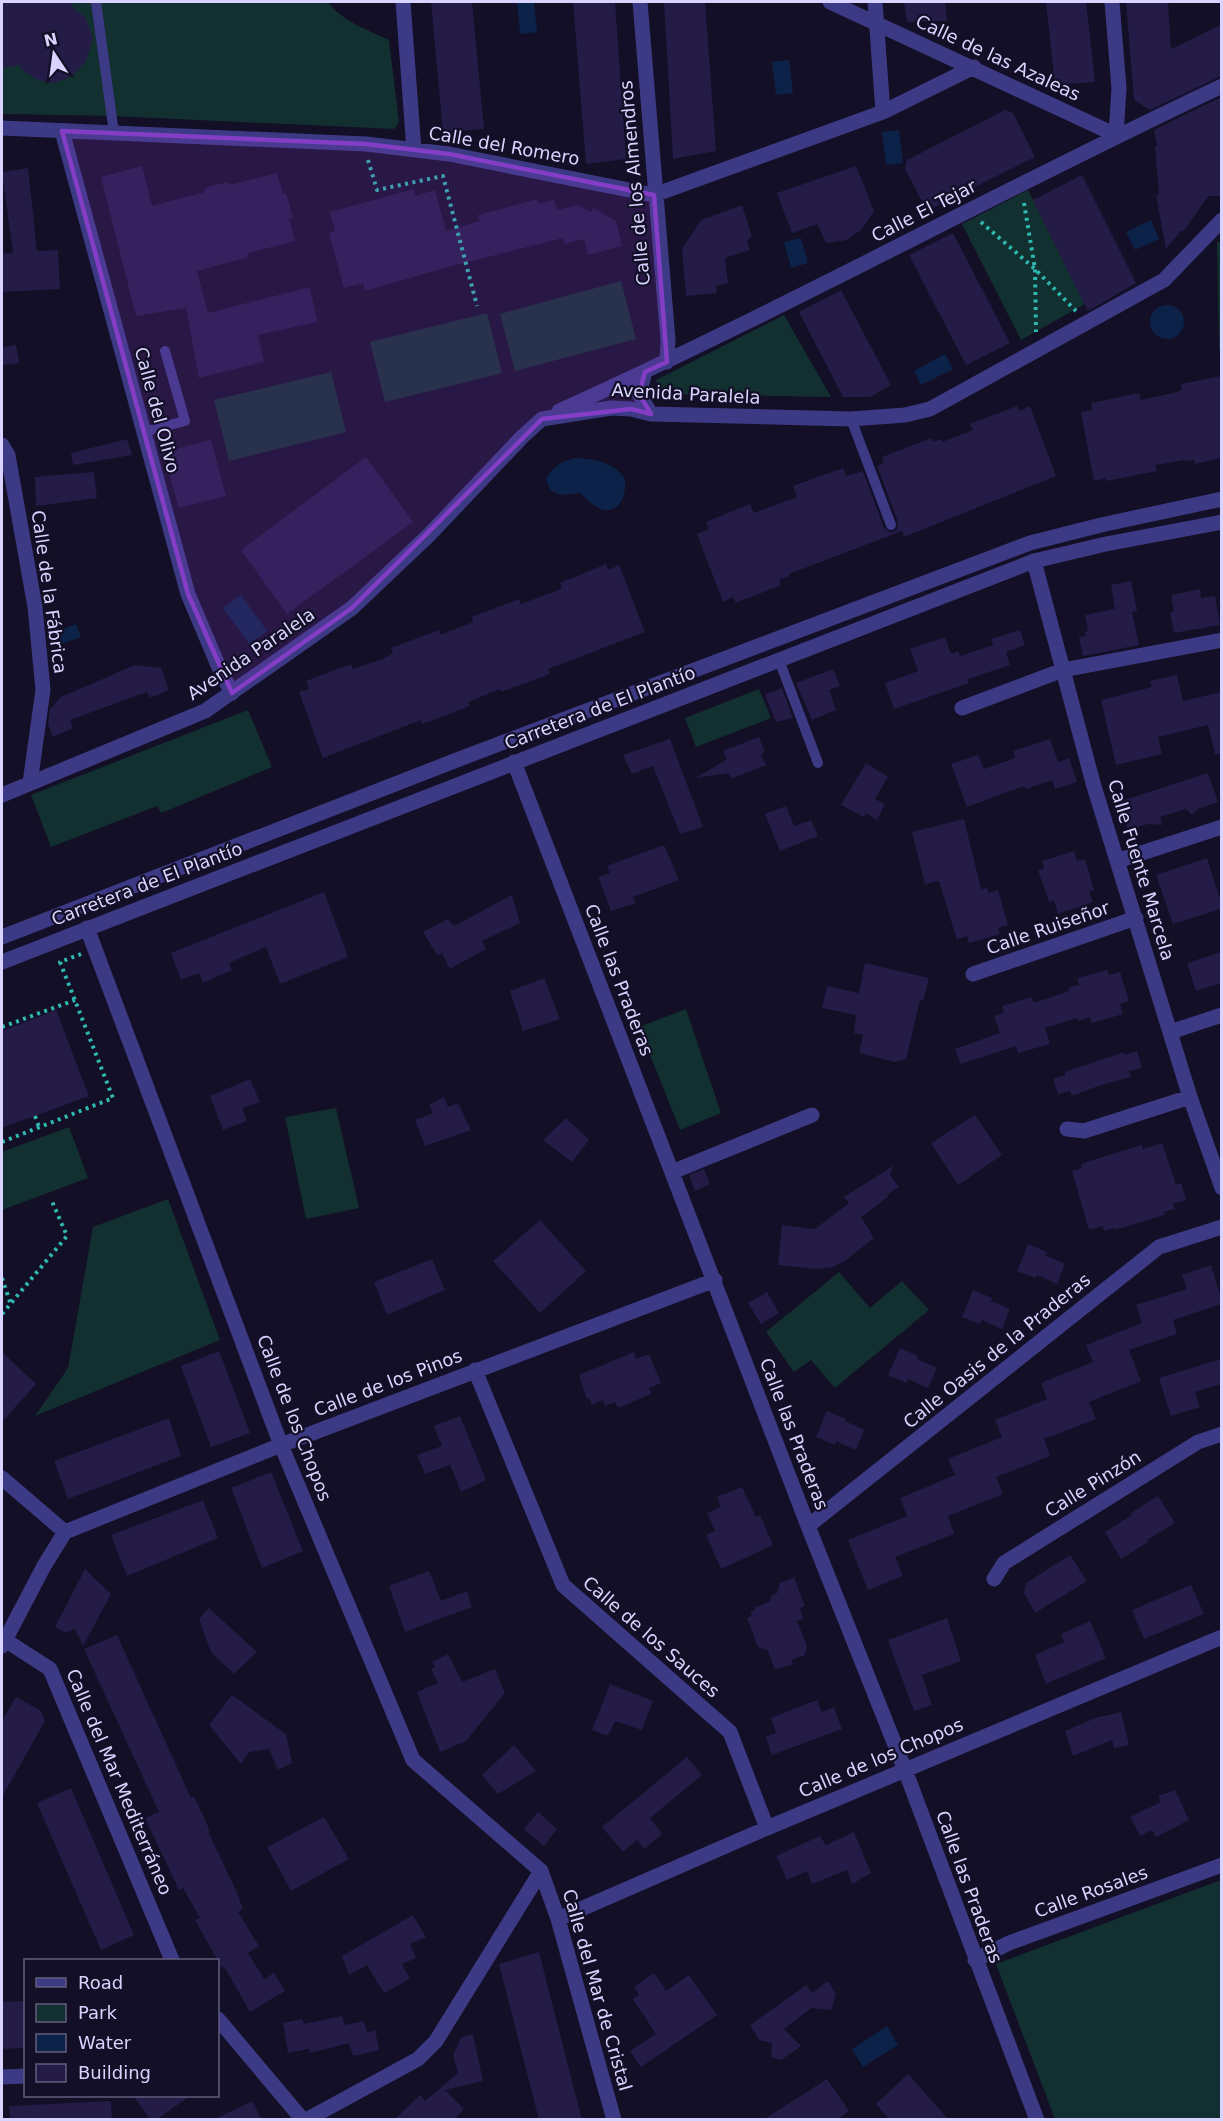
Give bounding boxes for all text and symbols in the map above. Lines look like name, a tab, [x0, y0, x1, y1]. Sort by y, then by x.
street label: Calle de las Azaleas	[913, 10, 1084, 105]
north arrow	[24, 24, 84, 84]
text: N	[42, 29, 59, 51]
street label: Calle de los Almendros	[615, 80, 654, 287]
street label: Calle del Romero	[427, 122, 581, 169]
street label: Calle El Tejar	[868, 175, 980, 246]
street label: Calle del Olivo	[131, 345, 184, 475]
street label: Avenida Paralela	[611, 379, 761, 408]
street label: Calle de la Fábrica	[28, 509, 71, 675]
street label: Avenida Paralela	[183, 603, 318, 704]
street label: Carretera de El Plantío	[501, 661, 698, 754]
street label: Calle Fuente Marcela	[1104, 777, 1179, 963]
street label: Carretera de El Plantío	[48, 837, 245, 930]
street label: Calle Ruiseñor	[984, 896, 1113, 958]
street label: Calle las Praderas	[581, 901, 658, 1059]
street label: Calle Oasis de la Praderas	[899, 1269, 1094, 1433]
street label: Calle de los Chopos	[253, 1332, 336, 1504]
street label: Calle de los Pinos	[311, 1345, 465, 1420]
street label: Calle las Praderas	[756, 1355, 833, 1513]
street label: Calle Pinzón	[1041, 1446, 1145, 1521]
street label: Calle de los Sauces	[579, 1572, 724, 1702]
street label: Calle del Mar Mediterráneo	[62, 1666, 177, 1898]
street label: Calle de los Chopos	[795, 1713, 966, 1802]
street label: Calle las Praderas	[932, 1808, 1007, 1966]
street label: Calle Rosales	[1031, 1861, 1150, 1922]
street label: Calle del Mar de Cristal	[559, 1887, 636, 2093]
legend	[24, 1959, 219, 2097]
text: Road	[78, 1972, 123, 1993]
text: Park	[78, 2002, 117, 2023]
text: Water	[78, 2032, 132, 2053]
text: Building	[78, 2062, 151, 2083]

